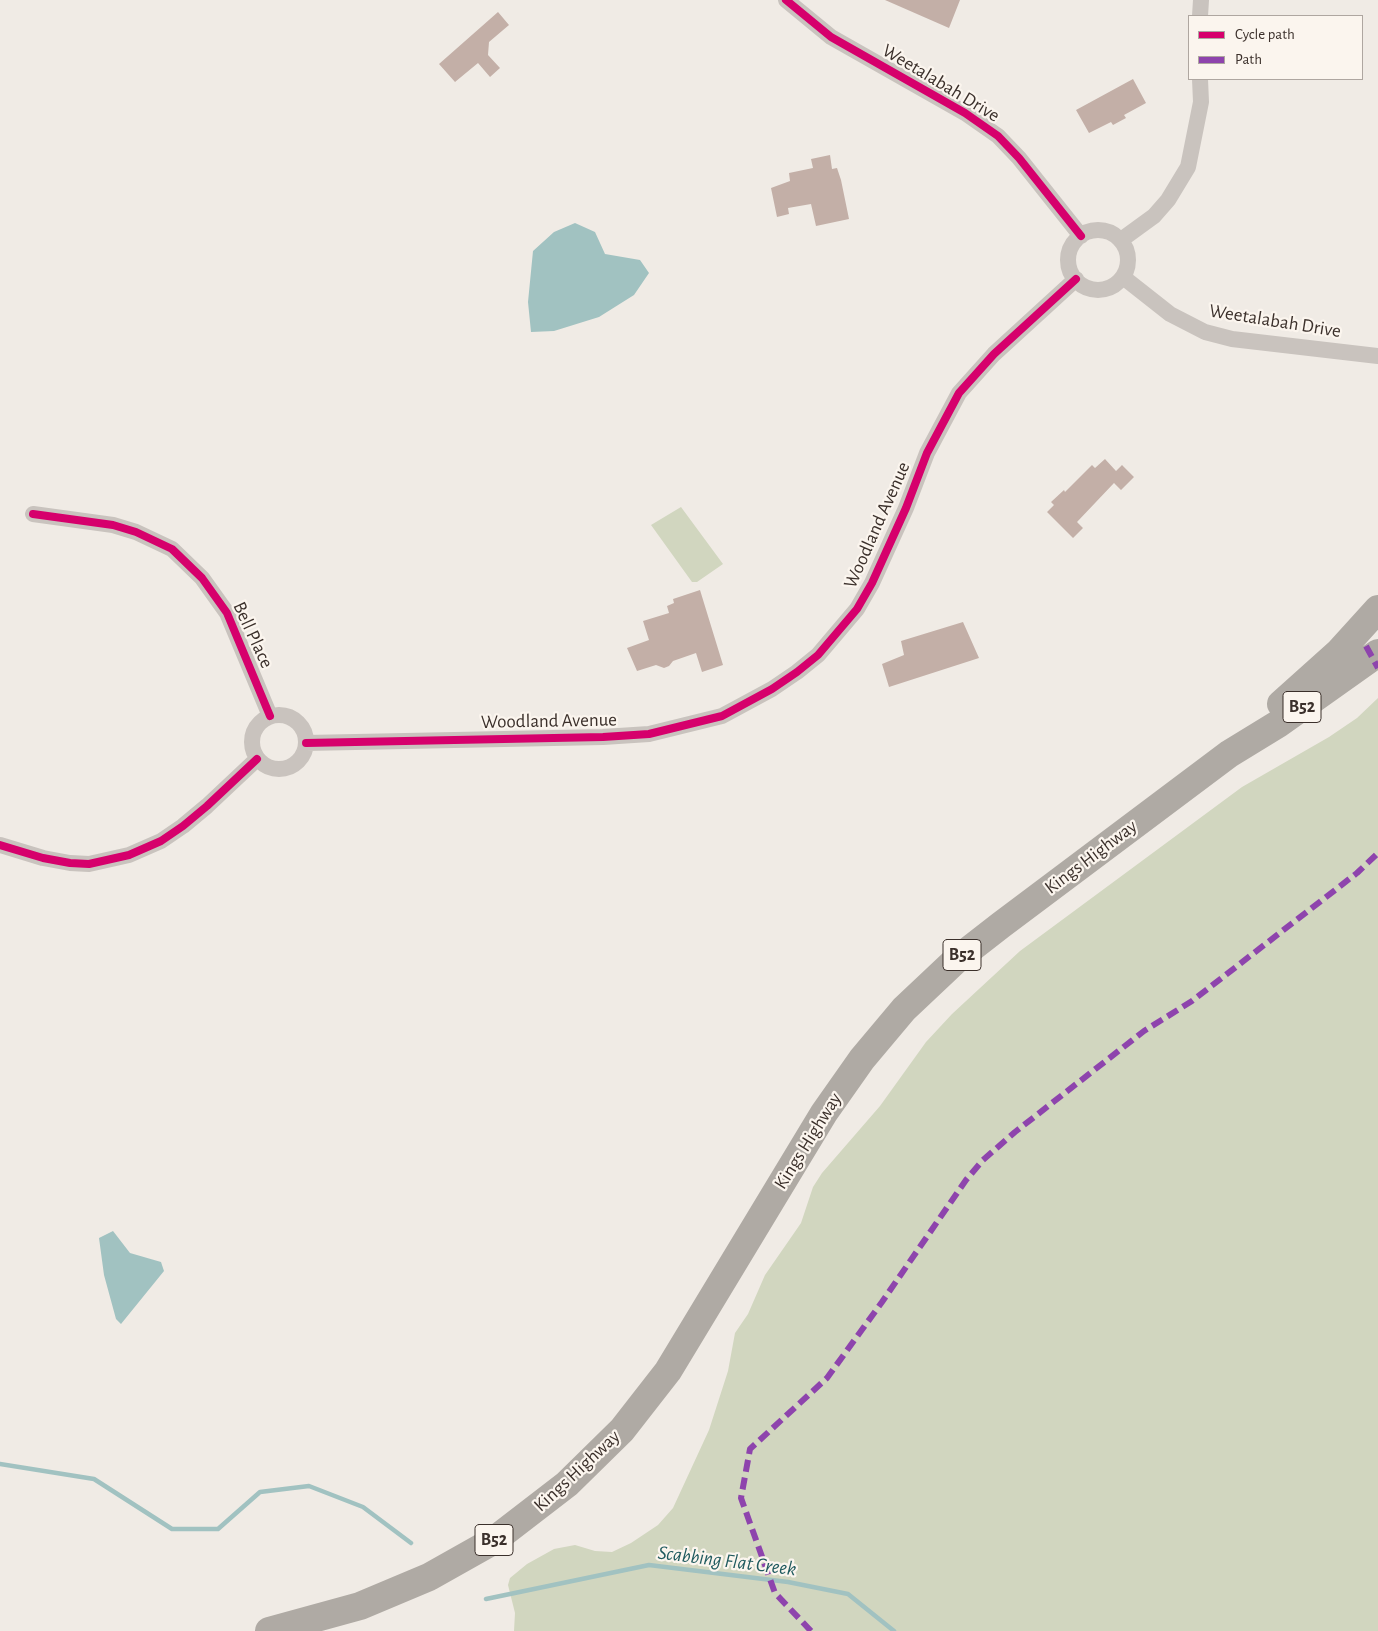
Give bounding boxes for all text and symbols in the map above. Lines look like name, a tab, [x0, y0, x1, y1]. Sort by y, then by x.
legend	[1188, 15, 1363, 80]
text: Cycle path	[1235, 27, 1295, 42]
street label: Weetalabah Drive	[878, 39, 1004, 127]
text: Path	[1235, 52, 1262, 67]
street label: Weetalabah Drive	[1208, 299, 1342, 343]
street label: Woodland Avenue	[839, 458, 915, 592]
street label: Bell Place	[228, 598, 278, 672]
road number: B52	[1283, 692, 1321, 722]
street label: Woodland Avenue	[481, 708, 617, 734]
street label: Kings Highway	[1040, 815, 1142, 899]
road number: B52	[943, 940, 981, 970]
street label: Kings Highway	[769, 1088, 847, 1194]
street label: Kings Highway	[529, 1425, 625, 1517]
road number: B52	[475, 1524, 513, 1556]
water label: Scabbing Flat Creek	[656, 1541, 798, 1581]

